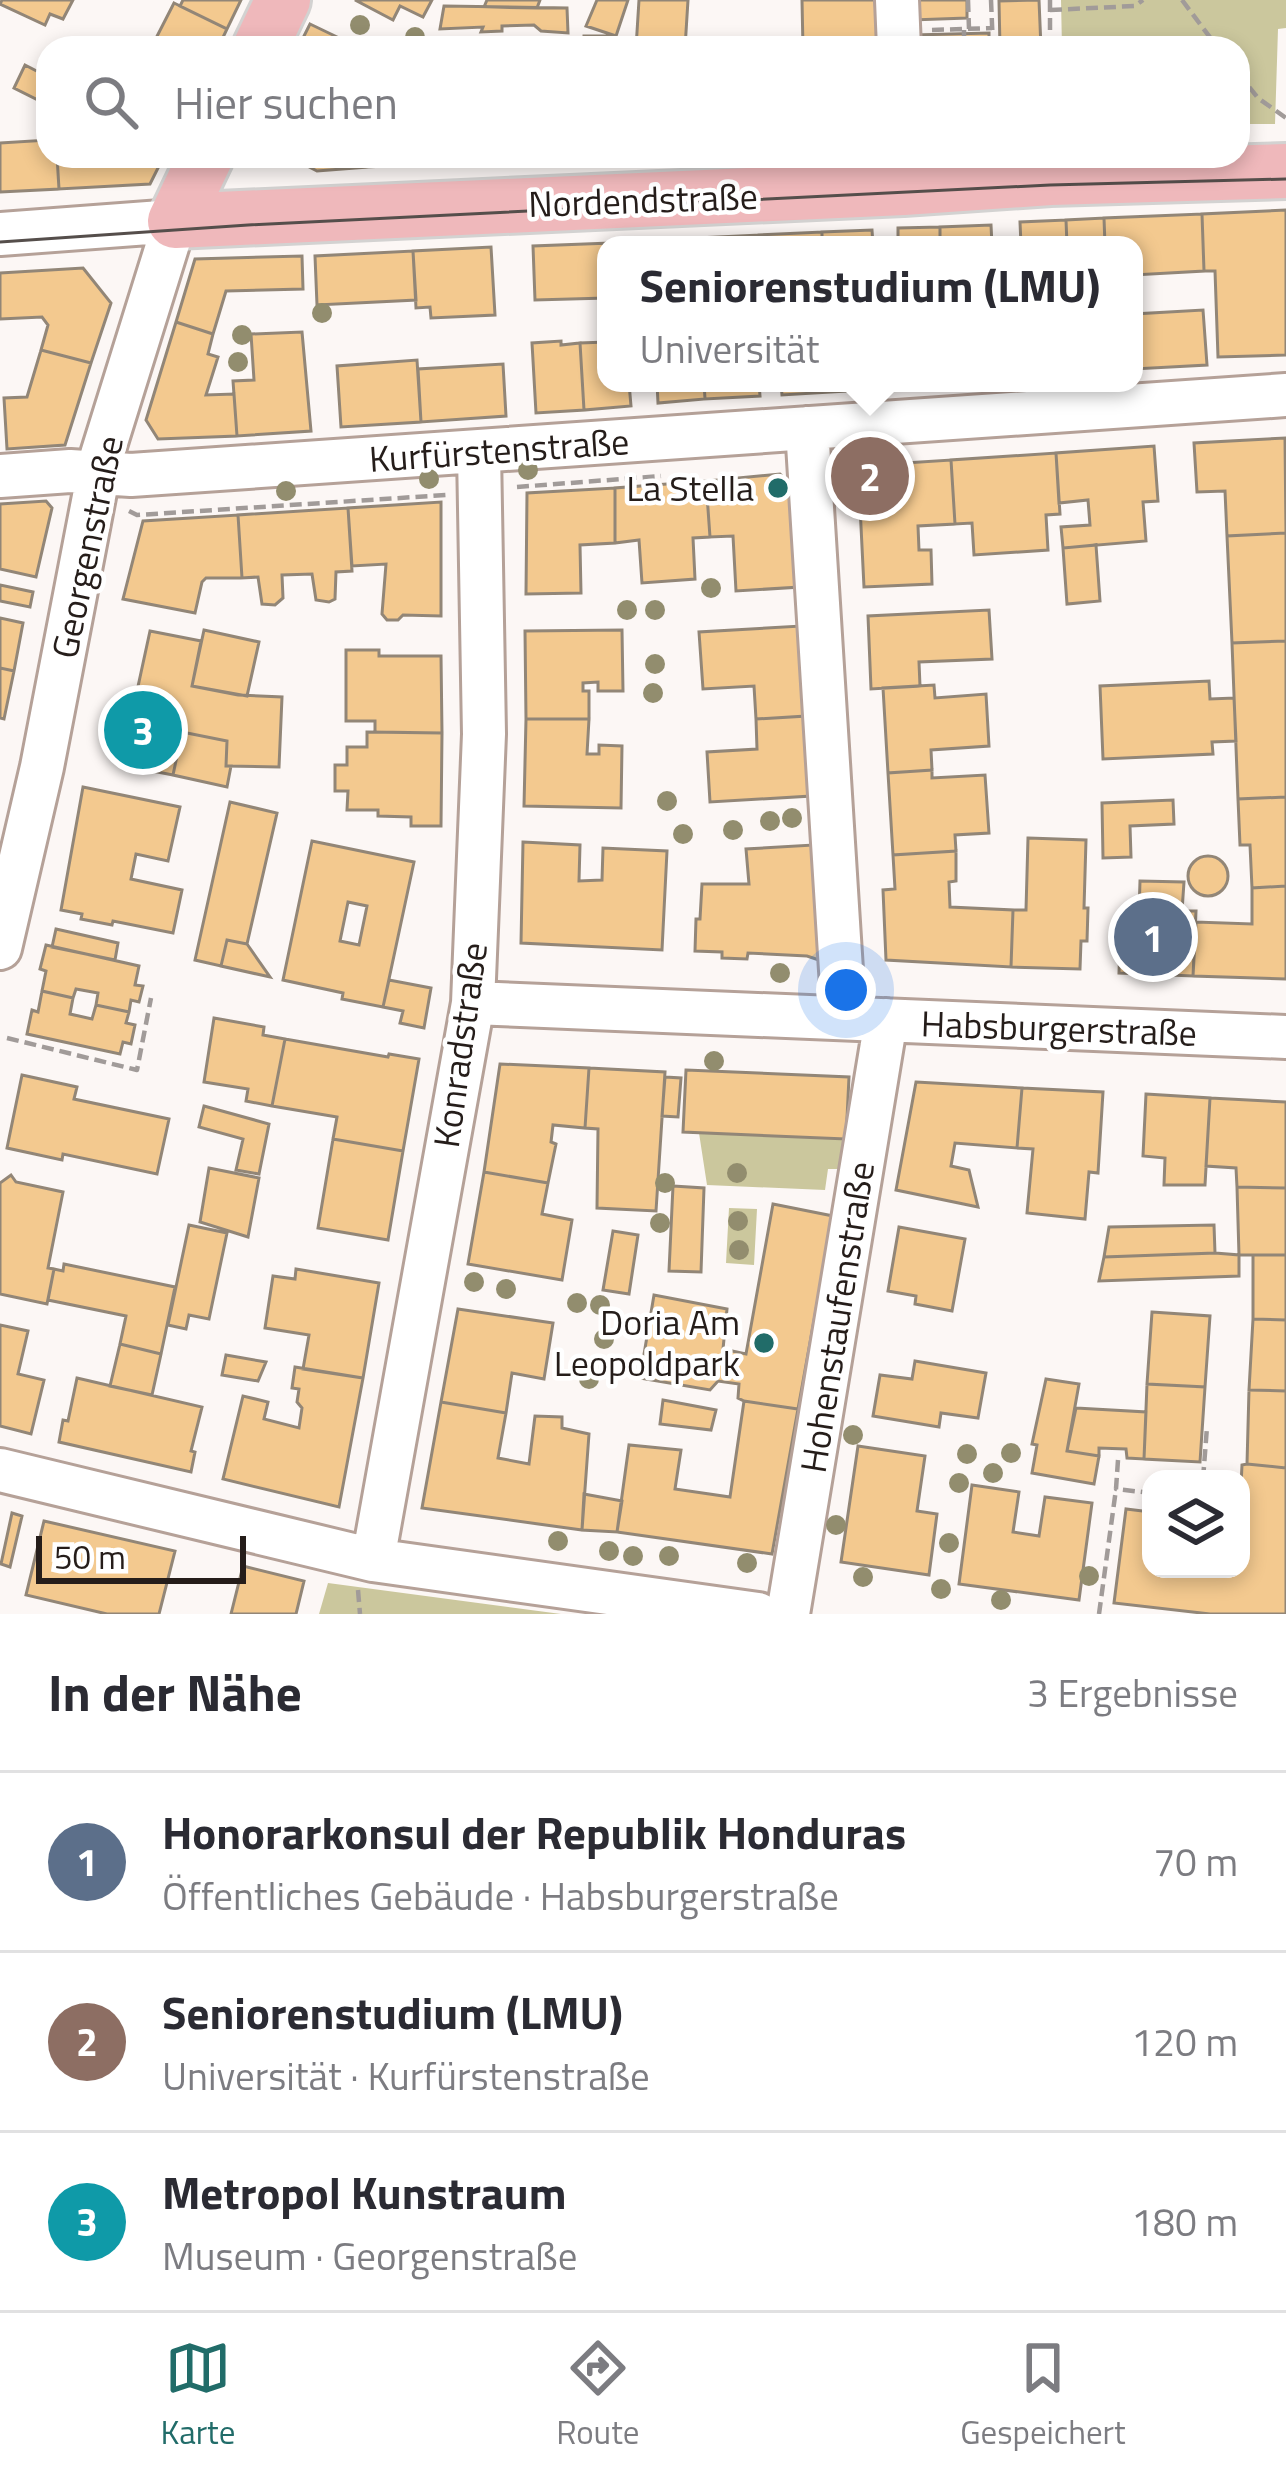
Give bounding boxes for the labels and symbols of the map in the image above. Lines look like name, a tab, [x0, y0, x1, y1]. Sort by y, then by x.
street label: Nordendstraße	[527, 168, 759, 231]
street label: Kurfürstenstraße	[367, 413, 631, 486]
street label: Georgenstraße	[36, 431, 137, 663]
pin: 2	[831, 431, 909, 521]
place label: La Stella	[626, 460, 754, 515]
marker: La Stella	[765, 475, 791, 501]
pin: 3	[104, 685, 182, 775]
pin: 1	[1114, 892, 1192, 982]
street label: Konradstraße	[418, 939, 501, 1151]
your location	[816, 960, 876, 1020]
street label: Habsburgerstraße	[920, 995, 1198, 1060]
street label: Hohenstaufenstraße	[785, 1157, 888, 1476]
place label: Doria Am Leopoldpark	[554, 1294, 740, 1390]
marker: Doria Am Leopoldpark	[751, 1330, 777, 1356]
scale bar	[36, 1530, 246, 1583]

